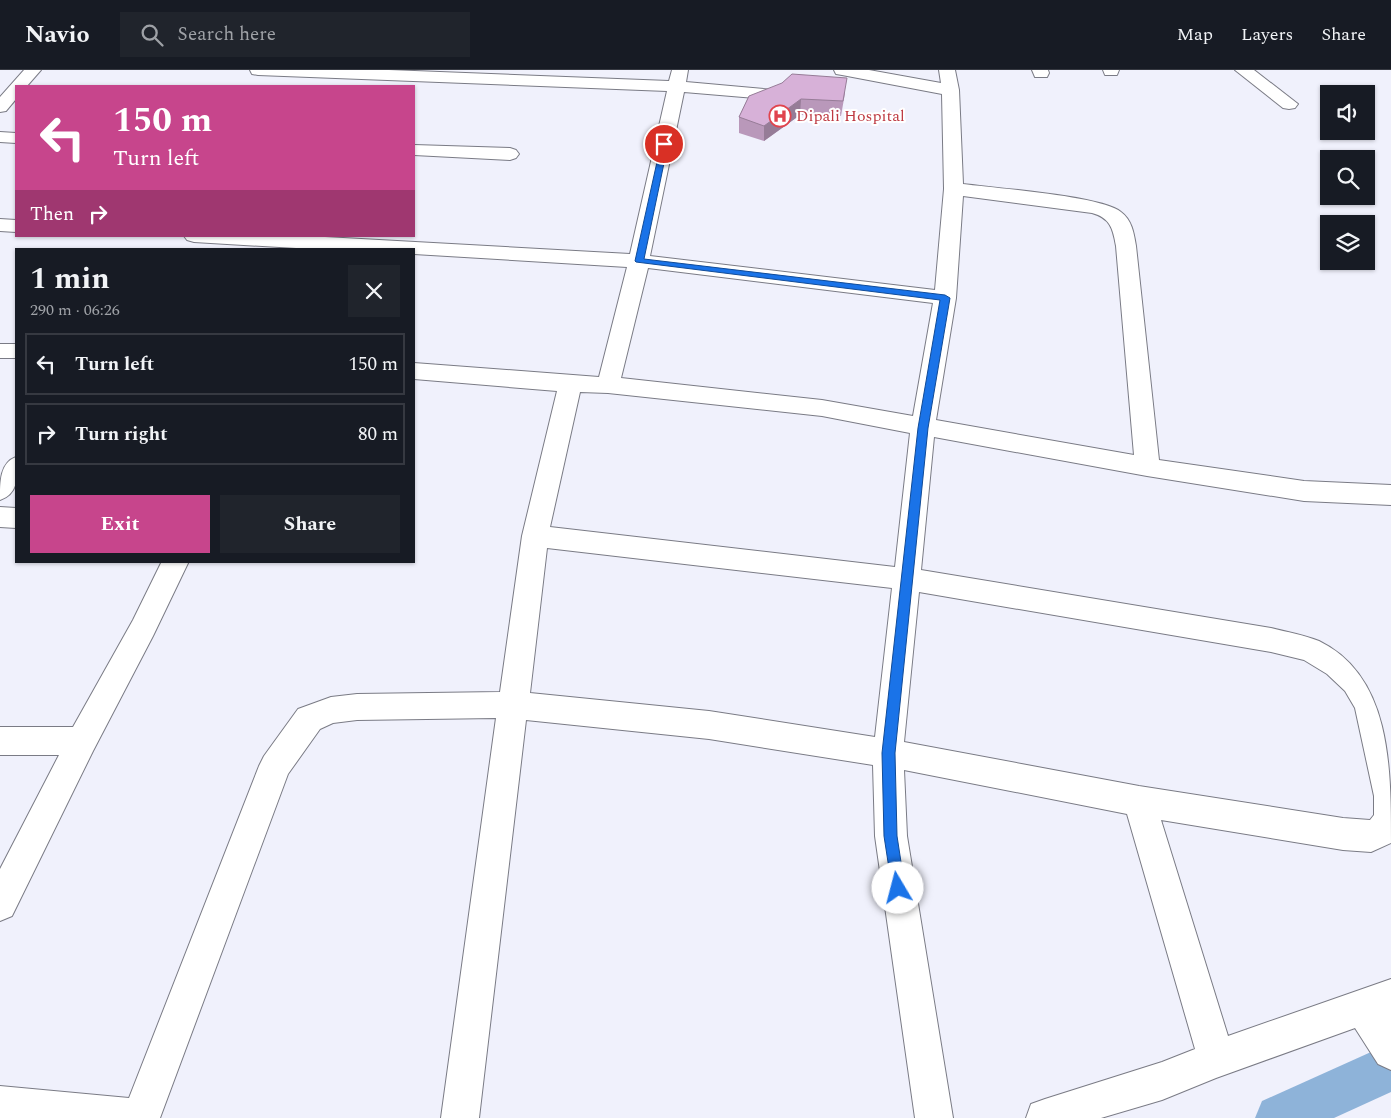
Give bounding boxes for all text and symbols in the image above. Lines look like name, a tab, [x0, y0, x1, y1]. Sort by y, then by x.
search box	[120, 12, 470, 57]
text: Navio	[25, 17, 90, 53]
text: Search here	[178, 20, 276, 49]
icon: search	[138, 21, 166, 49]
text: Map	[1177, 21, 1213, 48]
text: Layers	[1241, 21, 1293, 48]
text: Share	[1321, 21, 1366, 48]
map controls	[1320, 85, 1375, 270]
button: sound	[1320, 85, 1375, 140]
text: 150 m	[113, 94, 212, 147]
hospital icon: Dipali Hospital	[768, 104, 792, 128]
place label: Dipali Hospital	[796, 104, 905, 128]
icon: left	[30, 105, 95, 170]
pin	[643, 123, 685, 165]
icon: arrive	[650, 130, 678, 158]
text: Turn left	[113, 142, 199, 175]
button: search	[1320, 150, 1375, 205]
text: Then	[30, 200, 74, 229]
icon: right	[84, 200, 112, 228]
button: layers	[1320, 215, 1375, 270]
text: 1 min	[30, 256, 110, 302]
button: close	[348, 265, 400, 317]
text: 290 m · 06:26	[30, 298, 120, 322]
icon: left	[32, 350, 60, 378]
text: Turn left	[75, 350, 154, 379]
text: 150 m	[348, 350, 398, 379]
icon: right	[32, 420, 60, 448]
text: Turn right	[75, 420, 168, 449]
text: 80 m	[358, 420, 398, 449]
button: Exit	[30, 495, 210, 553]
button: Share	[220, 495, 400, 553]
position arrow	[871, 861, 923, 913]

